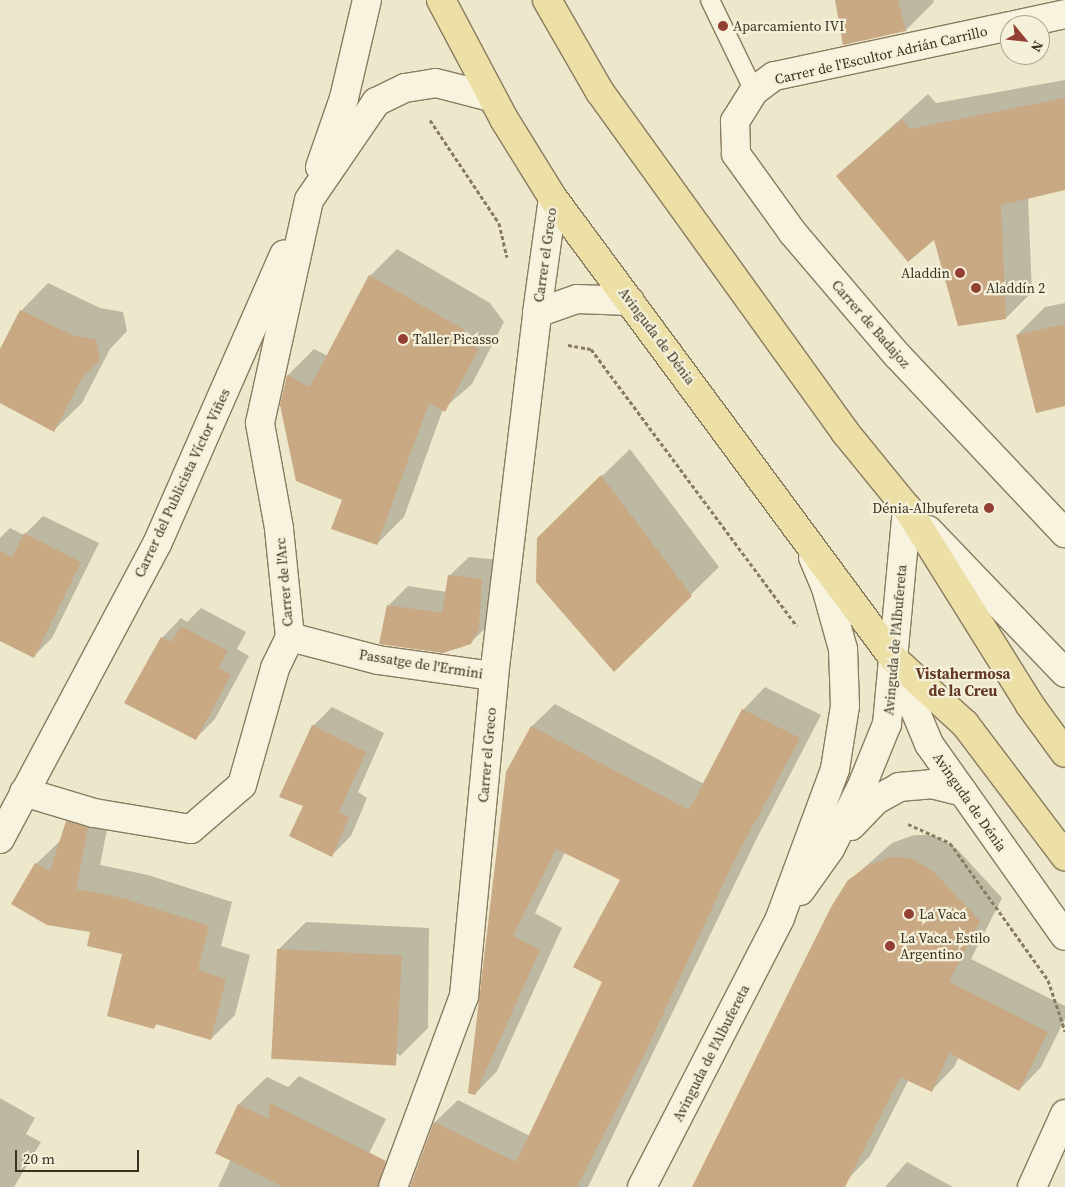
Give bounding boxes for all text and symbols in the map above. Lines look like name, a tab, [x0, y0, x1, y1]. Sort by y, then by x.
north arrow	[1000, 15, 1050, 65]
place label: Aparcamiento IVI	[733, 18, 844, 34]
marker: Aparcamiento IVI	[717, 20, 729, 32]
street label: Carrer de l'Escultor Adrián Carrillo	[773, 22, 989, 88]
text: N	[1026, 37, 1049, 56]
street label: Carrer el Greco	[530, 207, 560, 303]
place label: Aladdin	[901, 265, 950, 281]
marker: Aladdin	[954, 267, 966, 279]
street label: Carrer de Badajoz	[828, 277, 914, 371]
place label: Aladdín 2	[986, 280, 1045, 296]
marker: Aladdín 2	[970, 282, 982, 294]
street label: Avinguda de Dénia	[615, 284, 699, 388]
place label: Taller Picasso	[413, 331, 499, 347]
marker: Taller Picasso	[397, 333, 409, 345]
street label: Carrer del Publicista Víctor Viñes	[131, 385, 233, 581]
place label: Dénia-Albufereta	[872, 500, 979, 516]
marker: Dénia-Albufereta	[983, 502, 995, 514]
street label: Carrer de l'Arc	[272, 537, 296, 627]
street label: Avinguda de l'Albufereta	[880, 564, 910, 716]
street label: Passatge de l'Ermini	[358, 646, 484, 682]
district label: Vistahermosa de la Creu	[915, 664, 1011, 699]
street label: Carrer el Greco	[474, 707, 500, 803]
street label: Avinguda de Dénia	[930, 749, 1010, 855]
place label: La Vaca	[919, 906, 967, 922]
marker: La Vaca	[903, 908, 915, 920]
place label: La Vaca. Estilo Argentino	[900, 930, 991, 962]
marker: La Vaca. Estilo Argentino	[884, 940, 896, 952]
street label: Avinguda de l'Albufereta	[669, 982, 753, 1124]
scale bar	[18, 1140, 141, 1172]
text: 20 m	[23, 1148, 55, 1169]

